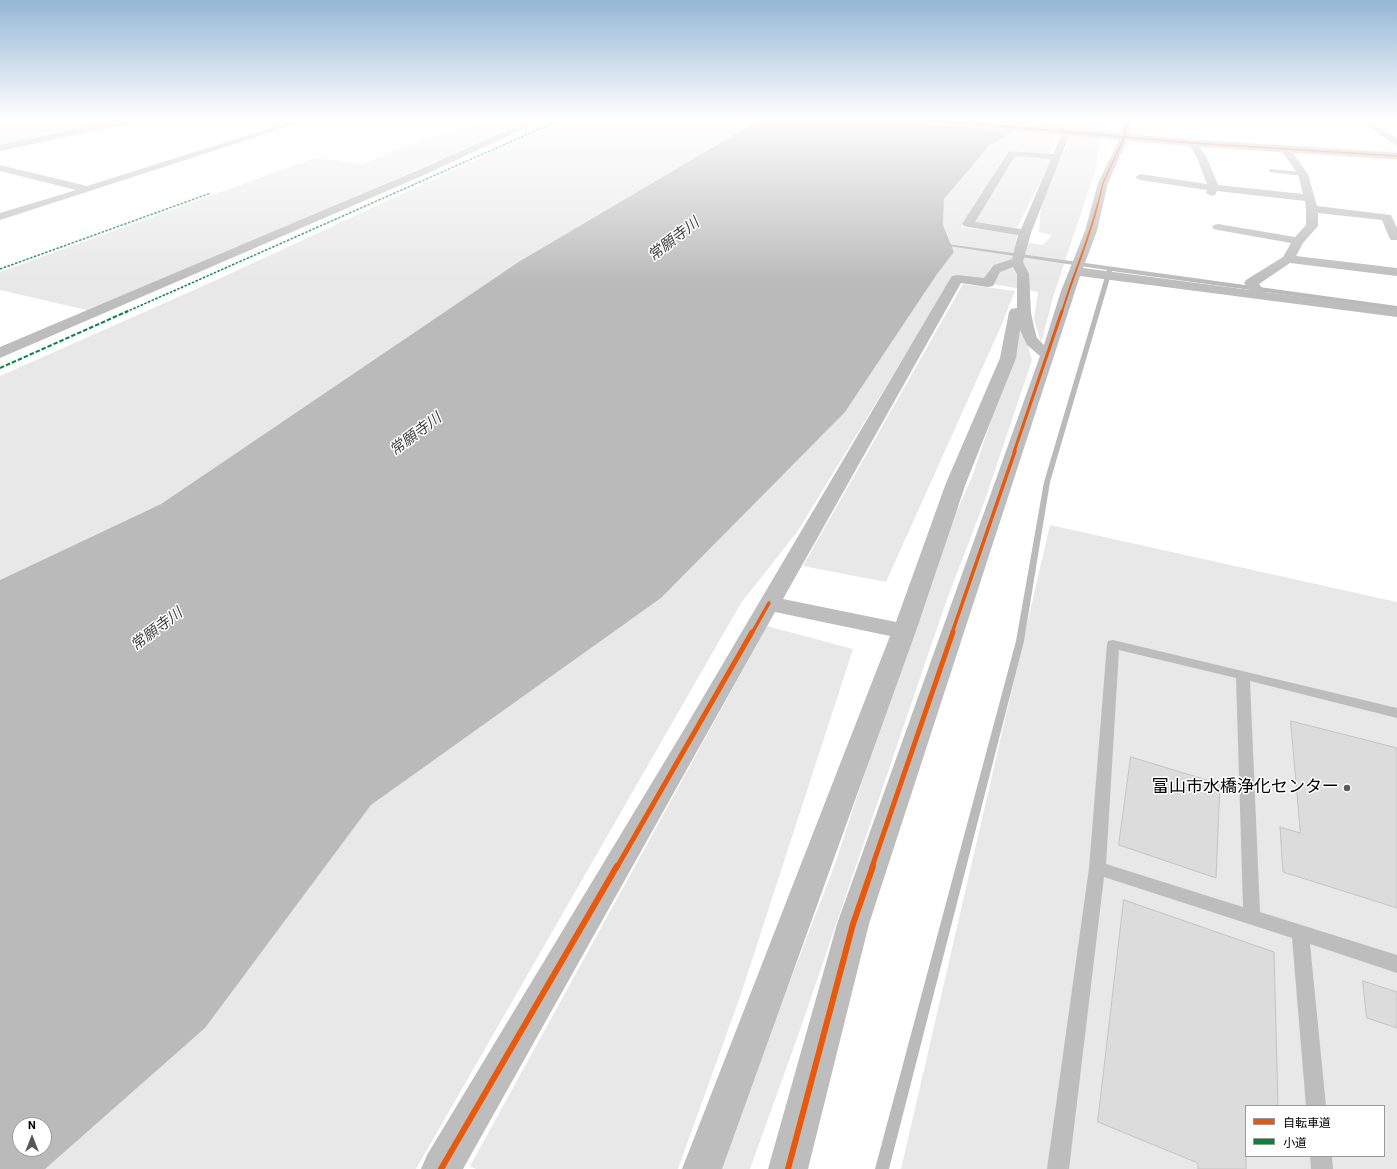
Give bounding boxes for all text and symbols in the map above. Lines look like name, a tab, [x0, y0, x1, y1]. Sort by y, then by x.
water label: 常願寺川	[645, 214, 703, 266]
water label: 常願寺川	[387, 410, 445, 460]
water label: 常願寺川	[128, 605, 186, 655]
place label: 富山市水橋浄化センター	[1152, 778, 1339, 798]
marker: 富山市水橋浄化センター	[1342, 783, 1352, 793]
legend	[1245, 1105, 1385, 1157]
text: 自転車道	[1283, 1116, 1331, 1130]
north arrow	[12, 1117, 52, 1157]
text: N	[28, 1119, 36, 1132]
text: 小道	[1283, 1136, 1307, 1150]

